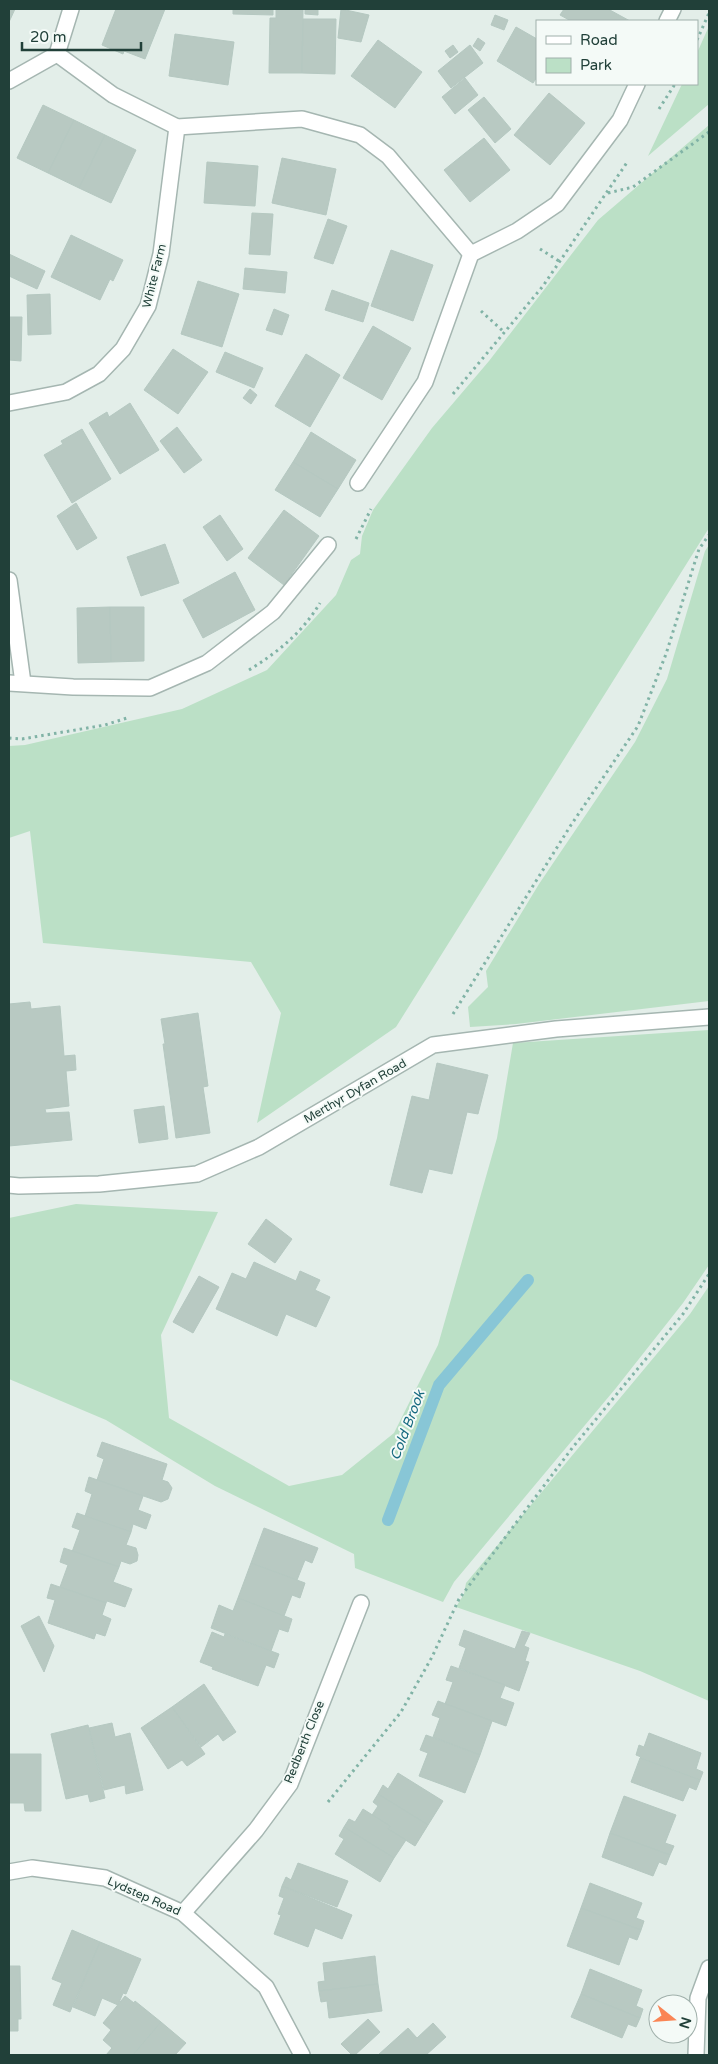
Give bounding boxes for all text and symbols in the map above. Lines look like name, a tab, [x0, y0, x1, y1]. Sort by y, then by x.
scale bar	[22, 20, 141, 52]
legend	[536, 20, 698, 85]
text: 20 m	[30, 28, 67, 46]
text: Road	[580, 31, 618, 49]
text: Park	[580, 56, 612, 74]
street label: White Farm	[139, 242, 169, 310]
street label: Merthyr Dyfan Road	[301, 1056, 409, 1126]
water label: Cold Brook	[386, 1387, 429, 1462]
street label: Redberth Close	[281, 1698, 327, 1785]
street label: Lydstep Road	[105, 1874, 183, 1918]
north arrow	[648, 1994, 698, 2044]
text: N	[675, 2015, 695, 2031]

